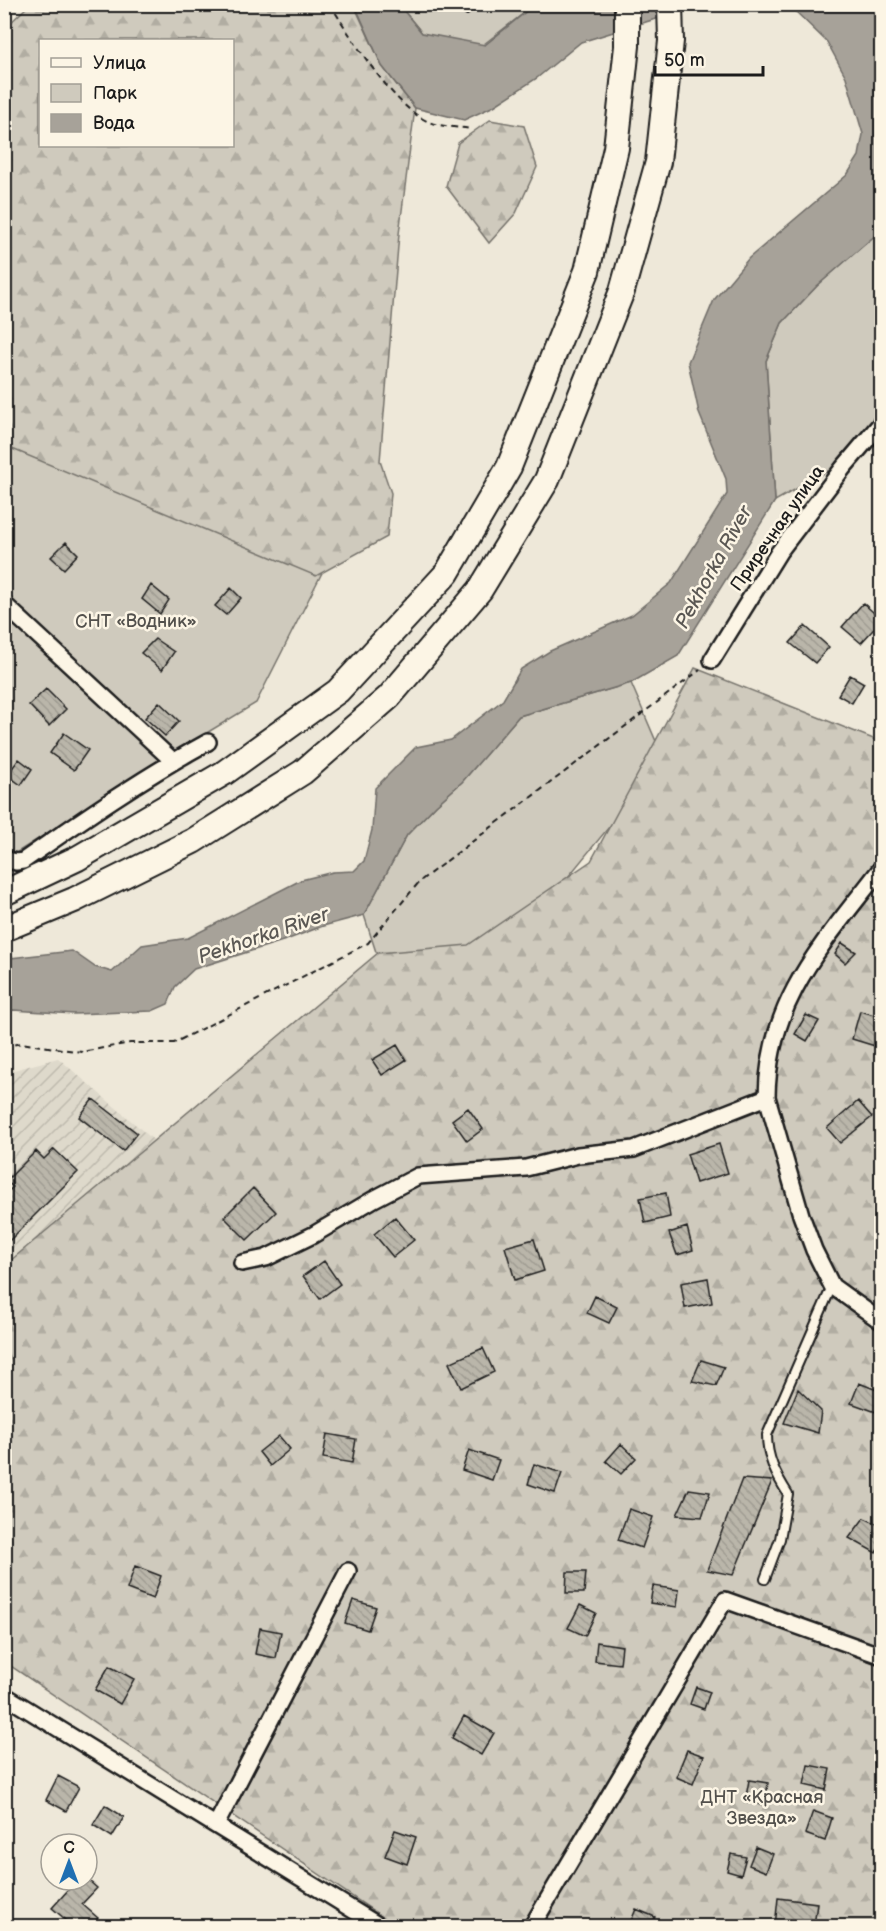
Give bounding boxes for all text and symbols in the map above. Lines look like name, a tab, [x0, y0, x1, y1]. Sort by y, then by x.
legend	[39, 39, 234, 147]
scale bar	[655, 39, 763, 77]
text: 50 m	[664, 50, 705, 71]
text: Улица	[93, 53, 147, 74]
text: Парк	[93, 83, 137, 104]
text: Вода	[93, 113, 135, 134]
street label: Приречная улица	[726, 461, 829, 595]
water label: Pekhorka River	[670, 501, 758, 633]
park label: СНТ «Водник»	[75, 611, 197, 632]
water label: Pekhorka River	[195, 902, 333, 969]
park label: ДНТ «Красная Звезда»	[701, 1787, 823, 1829]
north arrow	[39, 1832, 99, 1892]
text: С	[63, 1839, 75, 1858]

